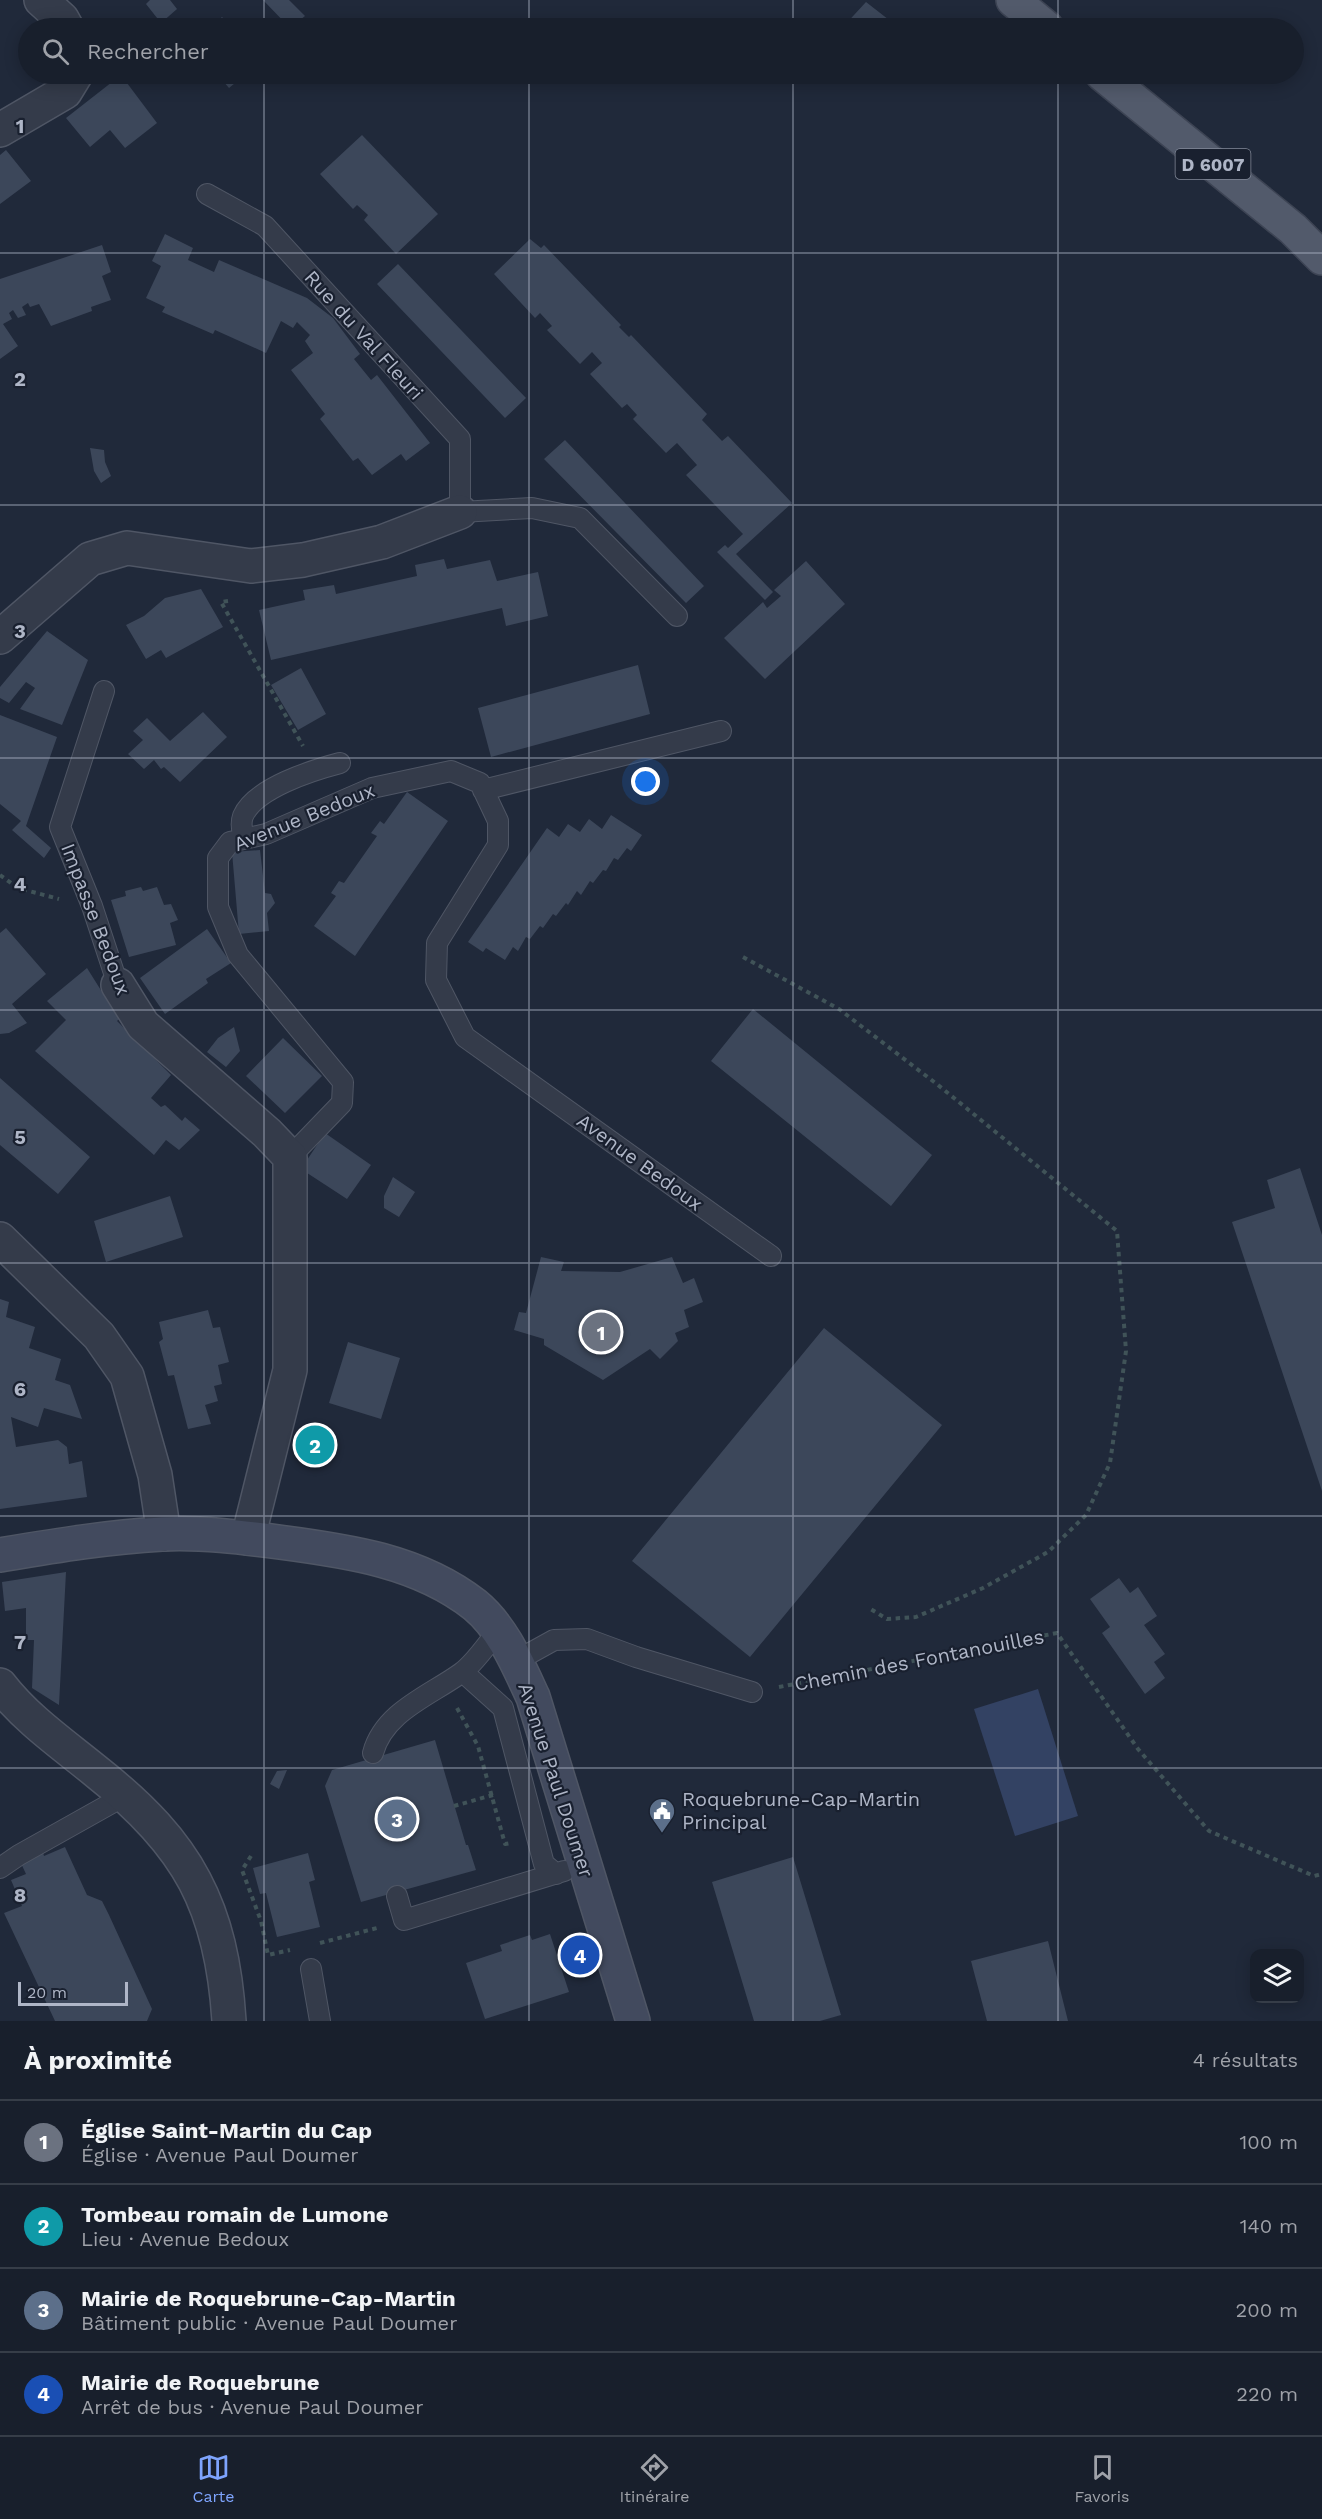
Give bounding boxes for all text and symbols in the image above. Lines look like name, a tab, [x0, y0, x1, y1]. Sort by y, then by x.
search box	[18, 18, 1304, 84]
icon: search	[39, 35, 72, 68]
text: Rechercher	[87, 39, 209, 64]
text: 1	[16, 114, 24, 138]
road number: D 6007	[1176, 149, 1250, 179]
street label: Rue du Val Fleuri	[300, 265, 428, 405]
text: 2	[14, 367, 26, 391]
text: 3	[14, 619, 26, 643]
your location	[631, 767, 660, 796]
street label: Avenue Bedoux	[230, 778, 378, 856]
street label: Impasse Bedoux	[56, 840, 136, 998]
text: 4	[14, 872, 27, 896]
street label: Avenue Bedoux	[572, 1108, 708, 1216]
text: 5	[14, 1125, 26, 1149]
pin: 1	[582, 1310, 620, 1354]
text: 6	[14, 1377, 26, 1401]
pin: 2	[296, 1422, 334, 1468]
street label: Chemin des Fontanouilles	[792, 1624, 1046, 1696]
text: 7	[14, 1630, 26, 1654]
street label: Avenue Paul Doumer	[513, 1680, 599, 1880]
place label: Roquebrune-Cap-Martin Principal	[682, 1787, 920, 1834]
pin: 3	[378, 1796, 416, 1842]
public building icon: Roquebrune-Cap-Martin Principal	[647, 1796, 677, 1834]
text: 8	[14, 1883, 26, 1907]
pin: 4	[560, 1932, 600, 1978]
map controls	[1250, 1949, 1304, 2003]
button: layers	[1250, 1949, 1304, 2003]
scale bar	[18, 1979, 128, 2006]
text: 20 m	[27, 1983, 67, 2002]
text: À proximité	[24, 2045, 172, 2075]
text: 4 résultats	[1193, 2048, 1298, 2072]
text: Église Saint-Martin du Cap	[81, 2118, 372, 2143]
text: 1	[39, 2130, 48, 2154]
text: 100 m	[1239, 2130, 1298, 2154]
text: Église · Avenue Paul Doumer	[81, 2143, 358, 2167]
text: Tombeau romain de Lumone	[81, 2202, 389, 2227]
text: 2	[38, 2214, 49, 2238]
text: 140 m	[1240, 2214, 1298, 2238]
text: Lieu · Avenue Bedoux	[81, 2227, 289, 2251]
text: Mairie de Roquebrune-Cap-Martin	[81, 2286, 456, 2311]
text: 3	[38, 2298, 49, 2322]
text: 200 m	[1236, 2298, 1298, 2322]
text: Bâtiment public · Avenue Paul Doumer	[81, 2311, 457, 2335]
text: Mairie de Roquebrune	[81, 2370, 319, 2395]
text: 4	[37, 2382, 50, 2406]
text: 220 m	[1236, 2382, 1298, 2406]
text: Arrêt de bus · Avenue Paul Doumer	[81, 2395, 424, 2419]
tab: Carte	[193, 2451, 235, 2506]
tab: Itinéraire	[620, 2451, 690, 2506]
tab: Favoris	[1075, 2451, 1129, 2506]

